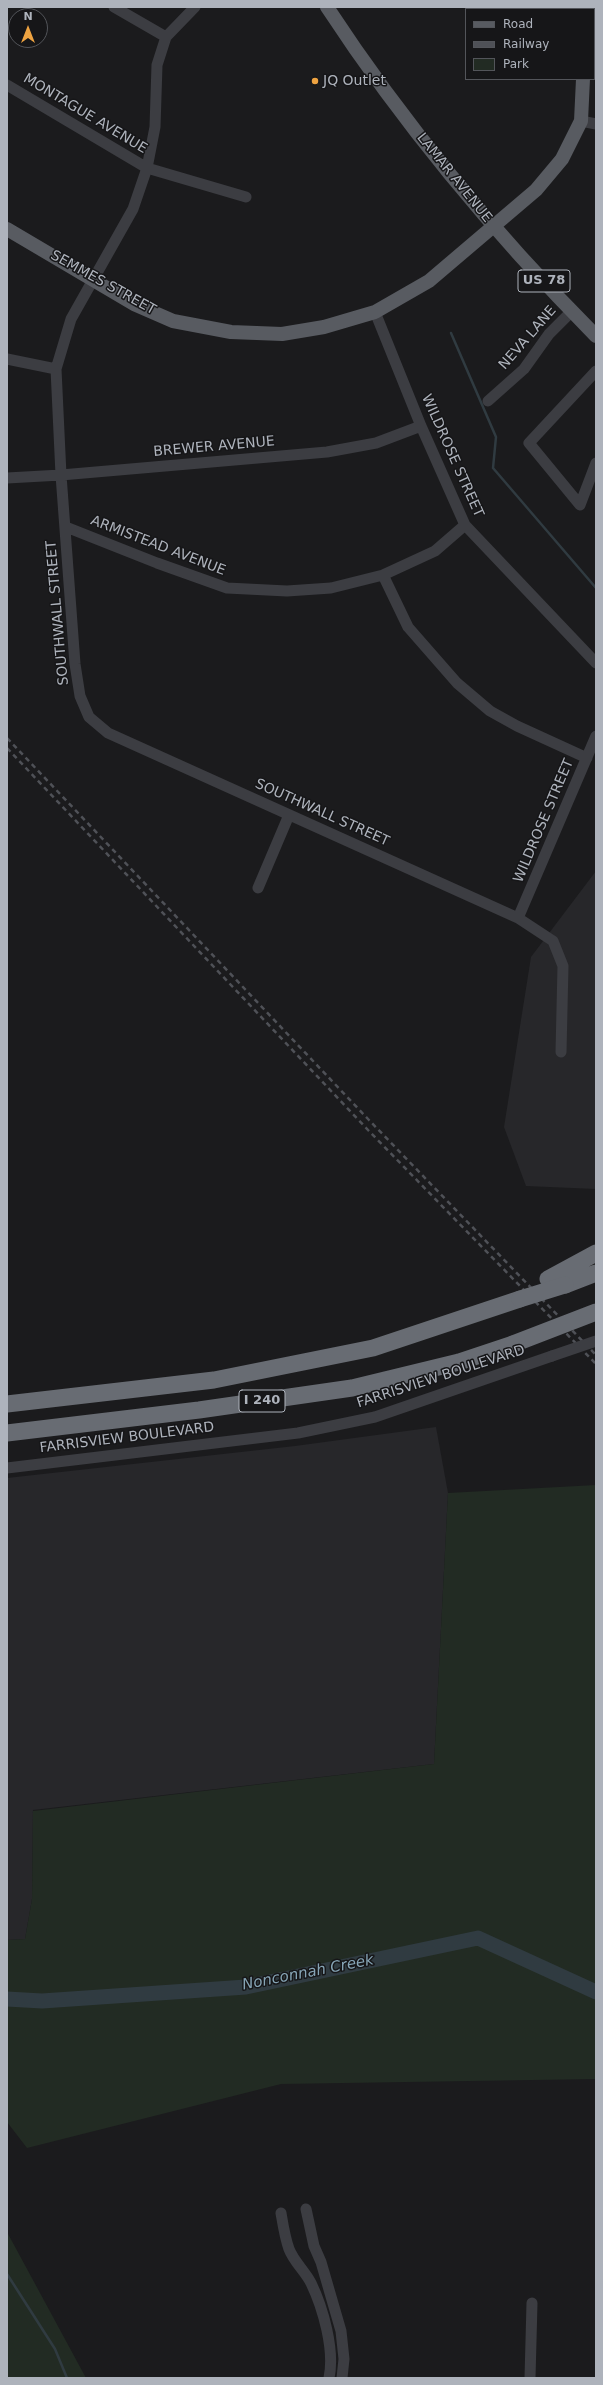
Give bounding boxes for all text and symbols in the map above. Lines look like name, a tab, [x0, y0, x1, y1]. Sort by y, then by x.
north arrow	[8, 8, 48, 48]
legend	[465, 8, 595, 80]
text: N	[23, 10, 33, 23]
text: Road	[503, 17, 533, 31]
text: Railway	[503, 37, 549, 51]
text: Park	[503, 57, 529, 71]
street label: MONTAGUE AVENUE	[20, 70, 150, 158]
place label: JQ Outlet	[323, 73, 386, 89]
marker: JQ Outlet	[310, 76, 320, 86]
street label: LAMAR AVENUE	[413, 130, 495, 226]
street label: SEMMES STREET	[48, 247, 158, 319]
road number: US 78	[518, 270, 570, 292]
street label: NEVA LANE	[496, 303, 560, 373]
street label: WILDROSE STREET	[417, 392, 487, 520]
street label: BREWER AVENUE	[153, 433, 275, 461]
street label: ARMISTEAD AVENUE	[88, 512, 228, 580]
street label: SOUTHWALL STREET	[43, 540, 73, 686]
street label: WILDROSE STREET	[510, 757, 578, 885]
street label: SOUTHWALL STREET	[252, 776, 392, 850]
street label: FARRISVIEW BOULEVARD	[355, 1342, 527, 1412]
road number: I 240	[239, 1390, 285, 1412]
street label: FARRISVIEW BOULEVARD	[39, 1419, 215, 1457]
water label: Nonconnah Creek	[241, 1951, 375, 1995]

